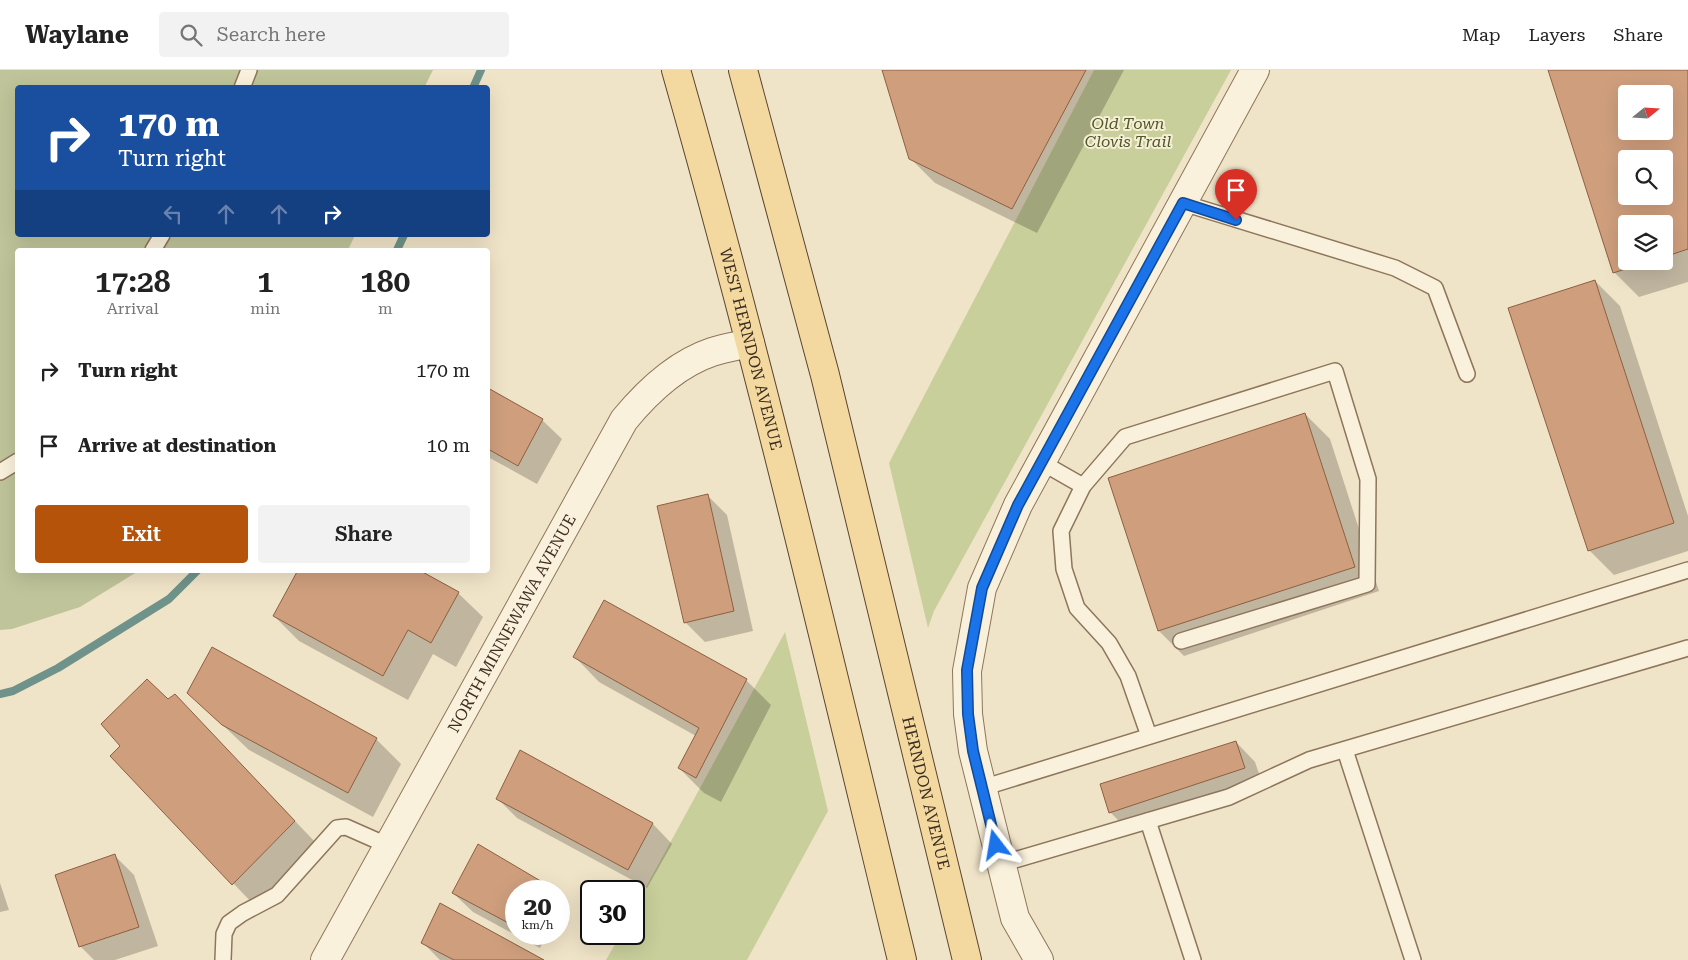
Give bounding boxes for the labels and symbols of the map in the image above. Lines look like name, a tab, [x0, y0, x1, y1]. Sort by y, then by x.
north arrow	[1618, 85, 1672, 140]
park label: Old Town Clovis Trail	[1085, 114, 1171, 151]
pin	[1215, 169, 1257, 220]
street label: WEST HERNDON AVENUE	[716, 246, 787, 452]
street label: NORTH MINNEWAWA AVENUE	[444, 511, 579, 736]
street label: HERNDON AVENUE	[899, 714, 954, 872]
position arrow	[969, 818, 1021, 870]
speed limit sign: 30	[580, 880, 645, 945]

